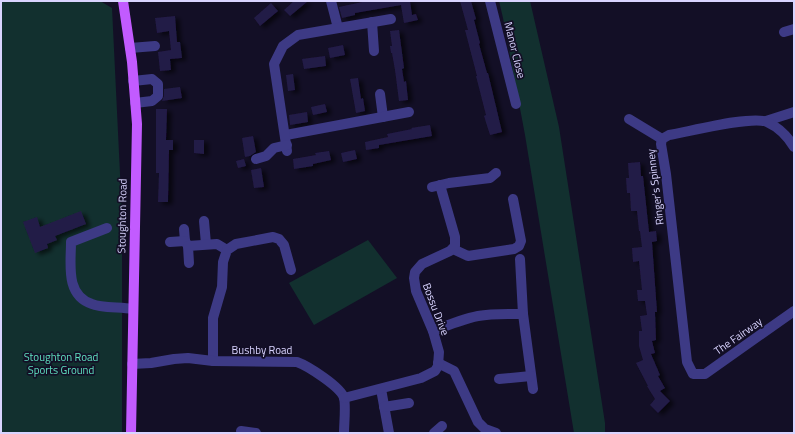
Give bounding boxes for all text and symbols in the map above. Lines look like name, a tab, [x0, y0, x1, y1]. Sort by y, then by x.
street label: Manor Close	[500, 20, 530, 80]
street label: Ringer's Spinney	[642, 147, 668, 226]
street label: Stoughton Road	[113, 178, 131, 253]
street label: Bossu Drive	[419, 280, 454, 338]
street label: The Fairway	[711, 313, 766, 359]
street label: Bushby Road	[232, 342, 293, 358]
park label: Stoughton Road Sports Ground	[24, 349, 99, 378]

